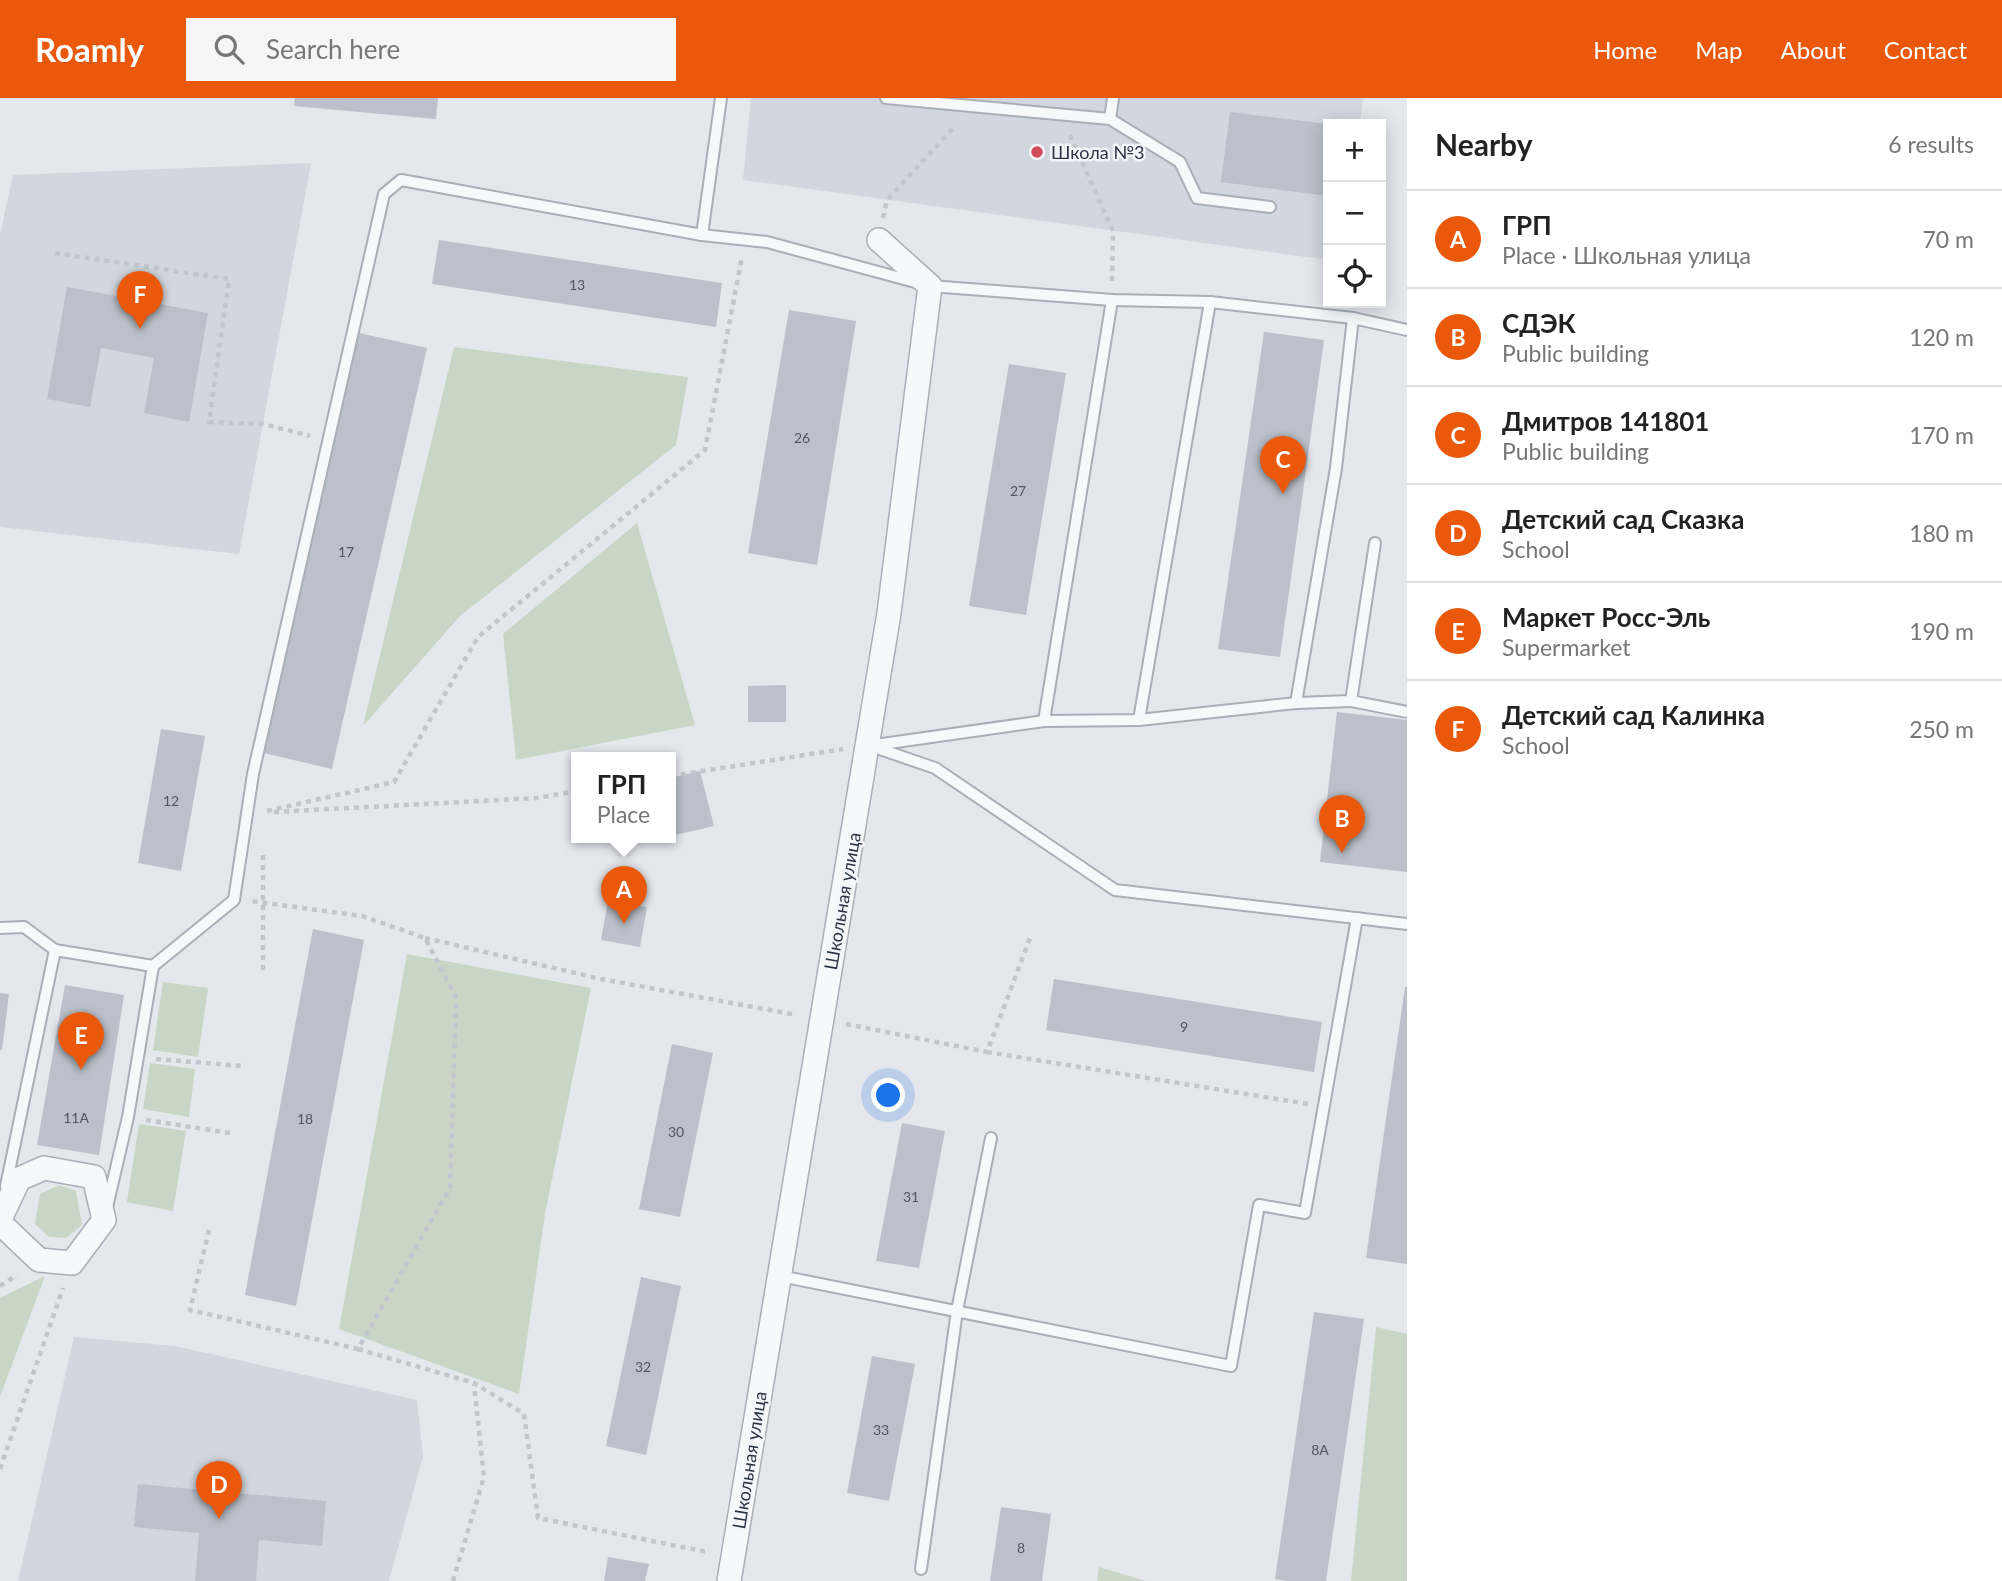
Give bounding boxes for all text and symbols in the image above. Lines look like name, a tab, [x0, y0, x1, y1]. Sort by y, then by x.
search box	[186, 18, 676, 81]
text: Roamly	[35, 29, 144, 69]
icon: search	[210, 30, 248, 68]
text: Search here	[266, 33, 400, 65]
text: Home	[1593, 35, 1657, 64]
text: Map	[1695, 35, 1743, 64]
text: About	[1781, 35, 1846, 64]
text: Contact	[1884, 35, 1967, 64]
map controls	[1323, 119, 1386, 308]
button: +	[1323, 119, 1386, 182]
text: Nearby	[1435, 126, 1533, 162]
text: 6 results	[1888, 130, 1974, 158]
place label: Школа №3	[1051, 141, 1145, 163]
marker: Школа №3	[1029, 144, 1045, 160]
button: −	[1323, 182, 1386, 245]
text: ГРП	[1502, 209, 1552, 241]
text: A	[1450, 225, 1466, 253]
text: 70 m	[1923, 225, 1974, 253]
text: Place · Школьная улица	[1502, 241, 1751, 269]
button: locate	[1323, 245, 1386, 308]
pin: F	[117, 271, 163, 329]
house number: 13	[569, 276, 585, 293]
text: СДЭК	[1502, 307, 1576, 339]
text: B	[1450, 323, 1466, 351]
text: 120 m	[1909, 323, 1974, 351]
text: Public building	[1502, 339, 1649, 367]
text: Дмитров 141801	[1502, 405, 1709, 437]
text: C	[1450, 421, 1466, 449]
text: 170 m	[1909, 421, 1974, 449]
house number: 26	[794, 429, 810, 446]
pin: C	[1260, 436, 1306, 494]
text: Public building	[1502, 437, 1649, 465]
house number: 27	[1010, 482, 1026, 499]
text: Детский сад Сказка	[1502, 503, 1744, 535]
text: D	[1449, 519, 1467, 547]
text: 180 m	[1909, 519, 1974, 547]
text: School	[1502, 535, 1570, 563]
house number: 17	[338, 543, 354, 560]
text: Маркет Росс-Эль	[1502, 601, 1710, 633]
text: E	[1451, 617, 1465, 645]
text: 190 m	[1909, 617, 1974, 645]
text: Supermarket	[1502, 633, 1631, 661]
text: Детский сад Калинка	[1502, 699, 1765, 731]
text: F	[1451, 715, 1465, 743]
text: 250 m	[1909, 715, 1974, 743]
text: School	[1502, 731, 1570, 759]
popup	[571, 752, 676, 843]
text: ГРП	[597, 768, 646, 800]
house number: 12	[163, 792, 179, 809]
pin: B	[1319, 795, 1365, 853]
text: Place	[597, 800, 650, 828]
street label: Школьная улица	[819, 831, 865, 971]
pin: A	[601, 866, 647, 924]
pin: E	[58, 1012, 104, 1070]
house number: 9	[1180, 1018, 1188, 1035]
your location	[871, 1078, 905, 1112]
house number: 11А	[63, 1109, 89, 1126]
house number: 18	[297, 1110, 313, 1127]
house number: 30	[668, 1123, 684, 1140]
house number: 31	[903, 1188, 919, 1205]
house number: 32	[635, 1358, 651, 1375]
street label: Школьная улица	[727, 1390, 771, 1530]
house number: 33	[873, 1421, 889, 1438]
house number: 8А	[1311, 1441, 1329, 1458]
pin: D	[196, 1461, 242, 1519]
house number: 8	[1017, 1539, 1025, 1556]

